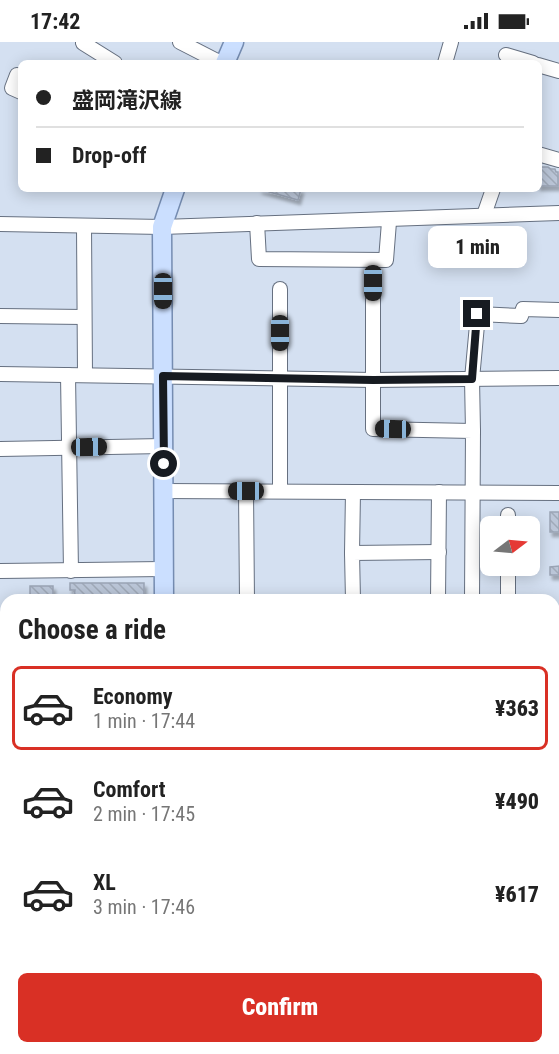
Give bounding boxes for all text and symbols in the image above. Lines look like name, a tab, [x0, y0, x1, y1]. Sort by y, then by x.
text: 17:42	[30, 9, 81, 34]
text: 盛岡滝沢線	[72, 88, 182, 113]
text: Drop-off	[72, 143, 146, 168]
callout: 1 min	[428, 227, 526, 269]
text: 1 min	[455, 235, 500, 259]
car	[364, 265, 382, 301]
car	[154, 273, 172, 309]
route end	[463, 300, 490, 327]
car	[271, 315, 289, 351]
car	[375, 420, 411, 438]
car	[71, 438, 107, 456]
route start	[150, 450, 177, 477]
car	[228, 482, 264, 500]
north arrow	[480, 516, 540, 576]
map controls	[480, 516, 540, 576]
text: Choose a ride	[18, 614, 166, 646]
icon: car	[21, 681, 75, 735]
text: Economy	[93, 684, 173, 709]
text: ¥363	[495, 696, 539, 721]
text: 1 min · 17:44	[93, 709, 195, 733]
icon: car	[21, 774, 75, 828]
text: Comfort	[93, 777, 166, 802]
text: ¥490	[495, 789, 539, 814]
text: 2 min · 17:45	[93, 802, 195, 826]
icon: car	[21, 867, 75, 921]
text: XL	[93, 870, 116, 895]
text: ¥617	[495, 882, 539, 907]
text: 3 min · 17:46	[93, 895, 195, 919]
button: Confirm	[18, 973, 542, 1042]

